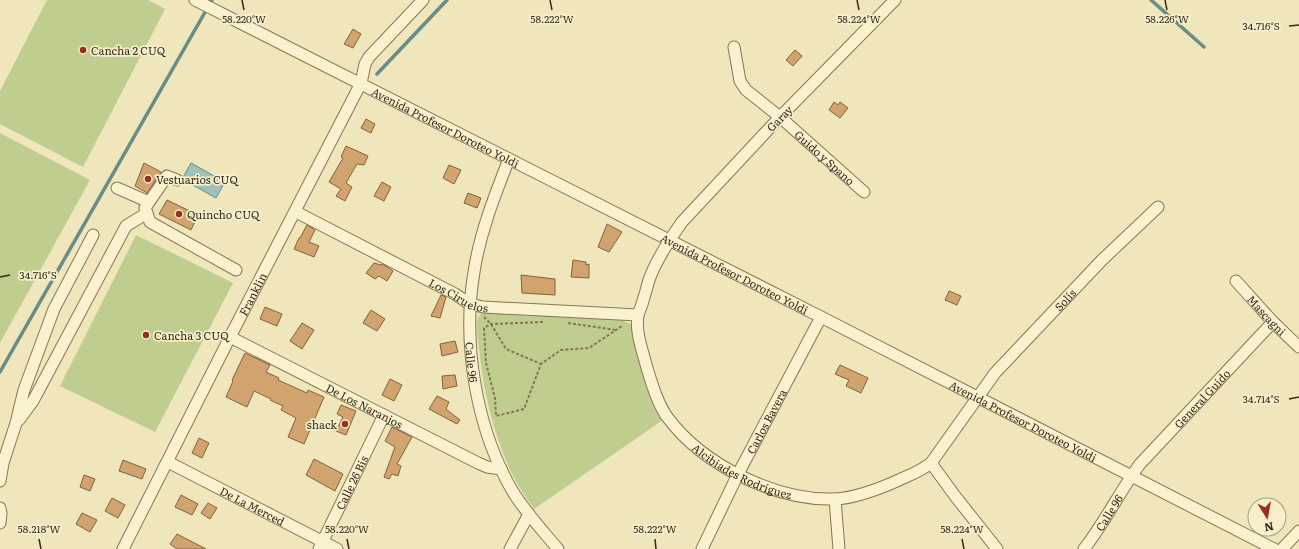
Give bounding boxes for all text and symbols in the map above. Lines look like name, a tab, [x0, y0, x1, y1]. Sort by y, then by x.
text: 58.220°W	[222, 11, 266, 26]
text: 58.222°W	[530, 11, 574, 26]
text: 58.224°W	[837, 11, 881, 26]
text: 58.226°W	[1145, 11, 1189, 26]
text: 34.716°S	[1242, 18, 1280, 33]
place label: Cancha 2 CUQ	[91, 42, 167, 58]
marker: Cancha 2 CUQ	[78, 45, 88, 55]
street label: Avenida Profesor Doroteo Yoldi	[369, 83, 523, 171]
street label: Garay	[762, 101, 796, 135]
street label: Guido y Spano	[791, 126, 858, 188]
place label: Vestuarios CUQ	[156, 171, 239, 187]
marker: Vestuarios CUQ	[143, 174, 153, 184]
place label: Quincho CUQ	[187, 206, 261, 222]
marker: Quincho CUQ	[174, 209, 184, 219]
street label: Avenida Profesor Doroteo Yoldi	[658, 229, 812, 318]
text: 34.716°S	[19, 267, 57, 282]
street label: Franklin	[235, 270, 270, 318]
street label: Los Ciruelos	[426, 274, 488, 315]
street label: Solís	[1050, 285, 1079, 314]
street label: Mascagni	[1244, 291, 1290, 339]
place label: Cancha 3 CUQ	[154, 327, 230, 343]
marker: Cancha 3 CUQ	[141, 330, 151, 340]
street label: Calle 96	[462, 341, 483, 383]
street label: General Guido	[1170, 365, 1233, 431]
street label: Avenida Profesor Doroteo Yoldi	[947, 376, 1100, 465]
street label: De Los Naranjos	[323, 379, 406, 432]
street label: Carlos Bavera	[742, 386, 790, 456]
text: 34.714°S	[1243, 391, 1279, 406]
place label: shack	[307, 416, 337, 432]
marker: shack	[340, 419, 350, 429]
street label: Alcibiades Rodríguez	[689, 439, 794, 502]
street label: Calle 26 Bis	[331, 453, 371, 512]
street label: De La Merced	[217, 482, 288, 529]
street label: Calle 96	[1091, 491, 1126, 534]
north arrow	[1247, 497, 1287, 537]
text: N	[1263, 519, 1275, 537]
text: 58.218°W	[18, 521, 60, 536]
text: 58.220°W	[325, 521, 369, 536]
text: 58.222°W	[633, 521, 677, 536]
text: 58.224°W	[940, 521, 984, 536]

